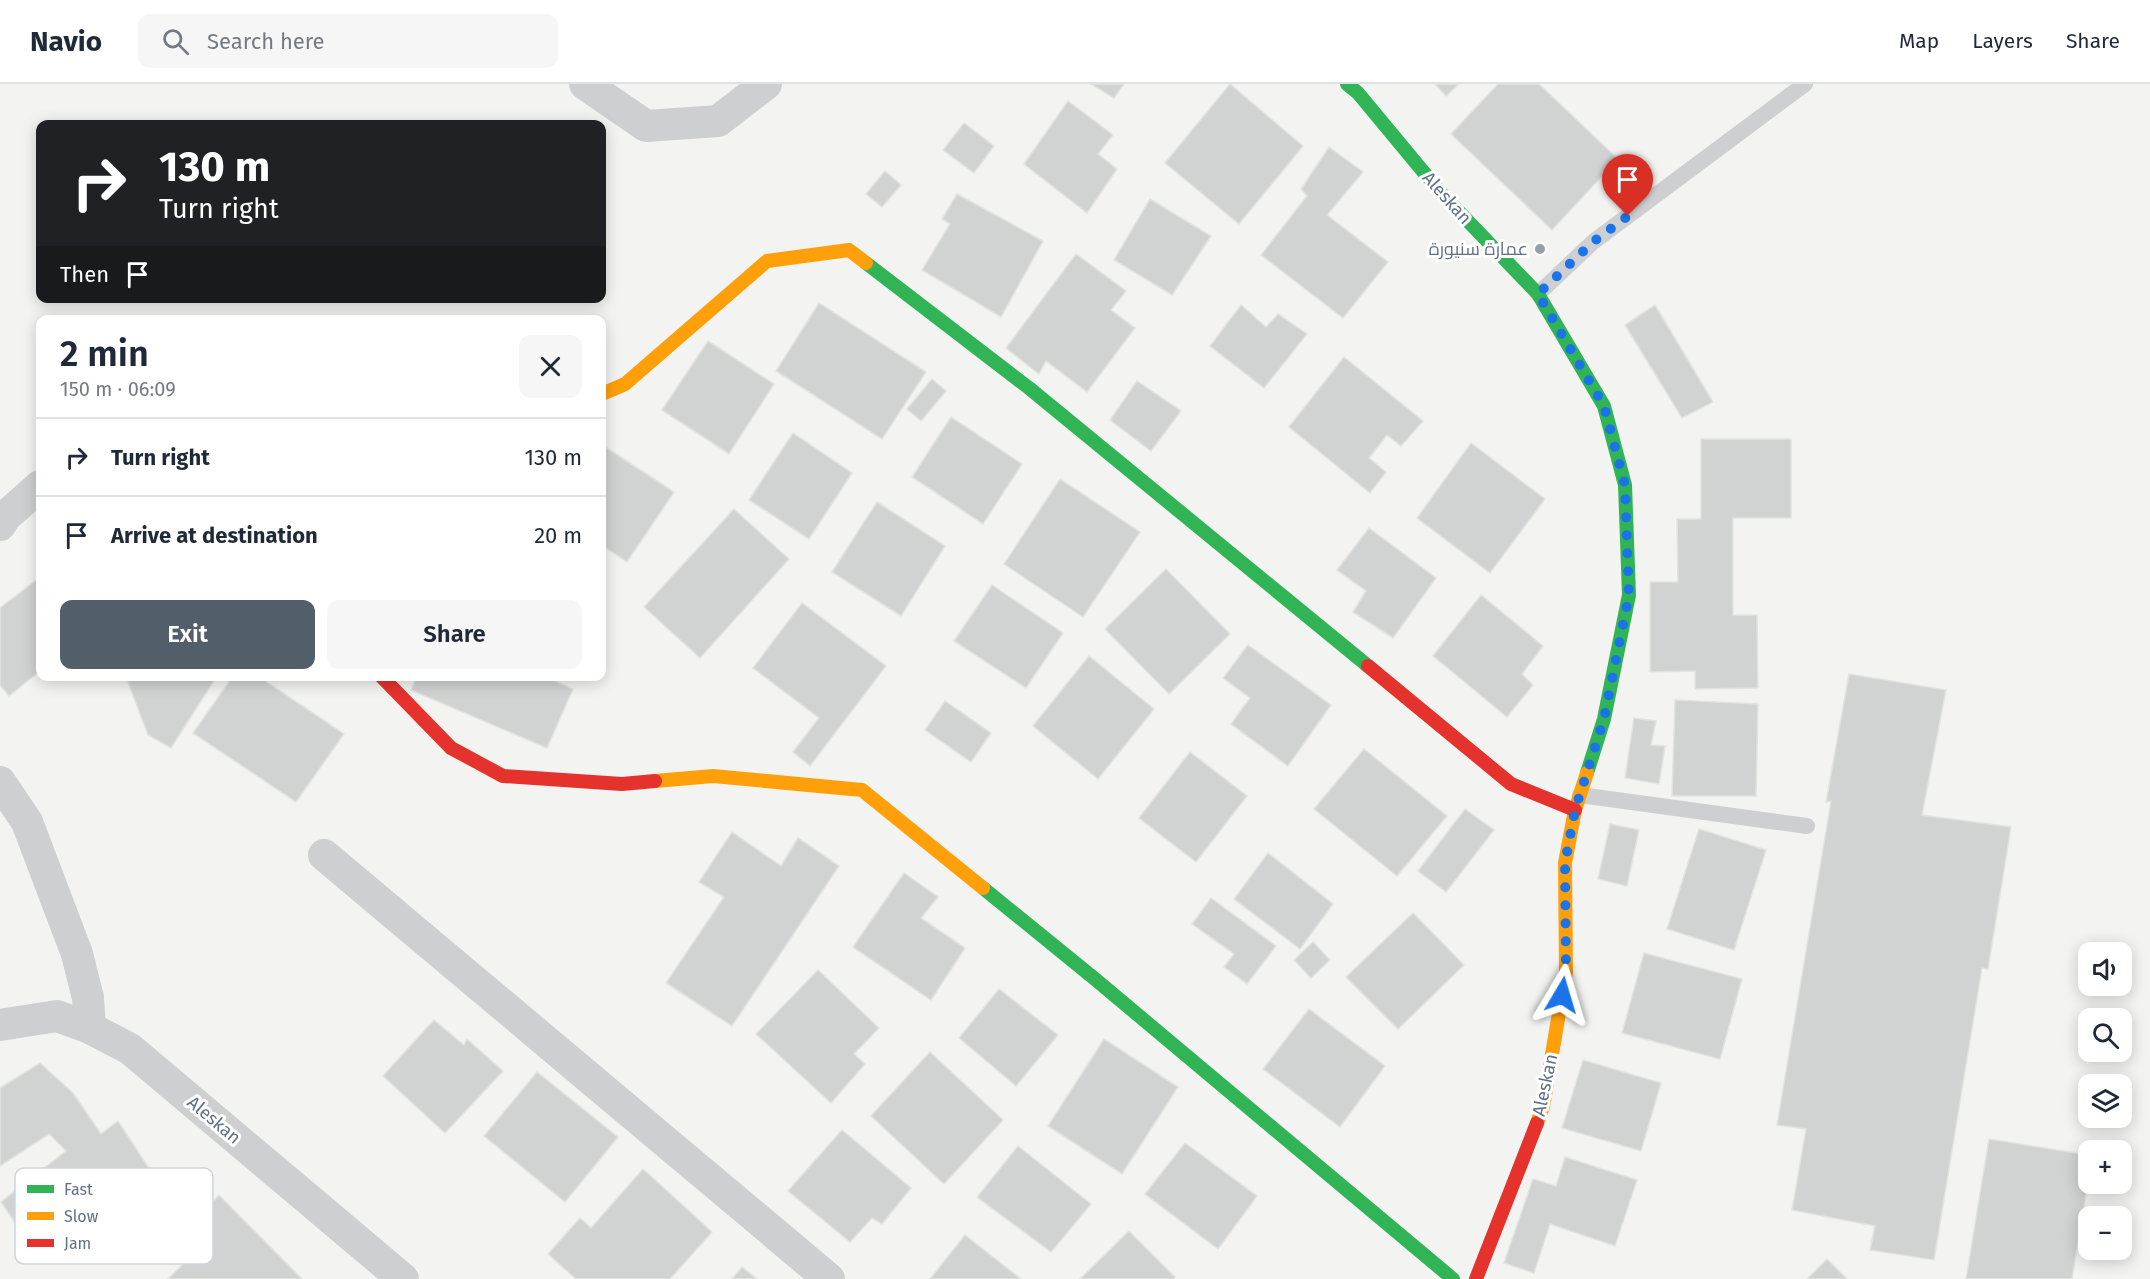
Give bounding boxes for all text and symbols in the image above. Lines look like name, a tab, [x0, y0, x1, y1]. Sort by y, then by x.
search box	[138, 14, 558, 68]
text: Navio	[30, 25, 102, 58]
icon: search	[159, 25, 192, 58]
text: Search here	[207, 28, 325, 55]
text: Map	[1899, 28, 1939, 54]
text: Layers	[1972, 28, 2033, 54]
text: Share	[2066, 28, 2120, 54]
text: 130 m	[159, 142, 270, 192]
icon: right	[60, 144, 138, 222]
pin	[1602, 154, 1653, 216]
icon: arrive	[1611, 163, 1644, 196]
street label: Aleskan	[1418, 167, 1476, 229]
text: Turn right	[159, 193, 279, 225]
place label: عمارة سنيورة	[1429, 238, 1528, 260]
marker: عمارة سنيورة	[1533, 242, 1547, 256]
icon: arrive	[121, 258, 154, 291]
text: Then	[60, 261, 109, 288]
text: 2 min	[60, 332, 149, 376]
button: close	[519, 335, 582, 398]
text: 150 m · 06:09	[60, 377, 176, 401]
icon: right	[60, 441, 93, 474]
text: Turn right	[111, 444, 210, 471]
text: 130 m	[525, 444, 582, 471]
icon: arrive	[60, 519, 93, 552]
text: Arrive at destination	[111, 522, 318, 549]
text: 20 m	[534, 522, 582, 549]
button: Exit	[60, 600, 315, 669]
button: Share	[327, 600, 582, 669]
map controls	[2078, 942, 2132, 1260]
button: sound	[2078, 942, 2132, 996]
position arrow	[1530, 963, 1594, 1027]
button: search	[2078, 1008, 2132, 1062]
street label: Aleskan	[1528, 1052, 1562, 1118]
button: layers	[2078, 1074, 2132, 1128]
street label: Aleskan	[183, 1091, 245, 1149]
button: +	[2078, 1140, 2132, 1194]
legend	[15, 1168, 213, 1264]
text: Fast	[64, 1180, 93, 1199]
button: −	[2078, 1206, 2132, 1260]
text: Slow	[64, 1207, 99, 1226]
text: Jam	[64, 1234, 91, 1253]

